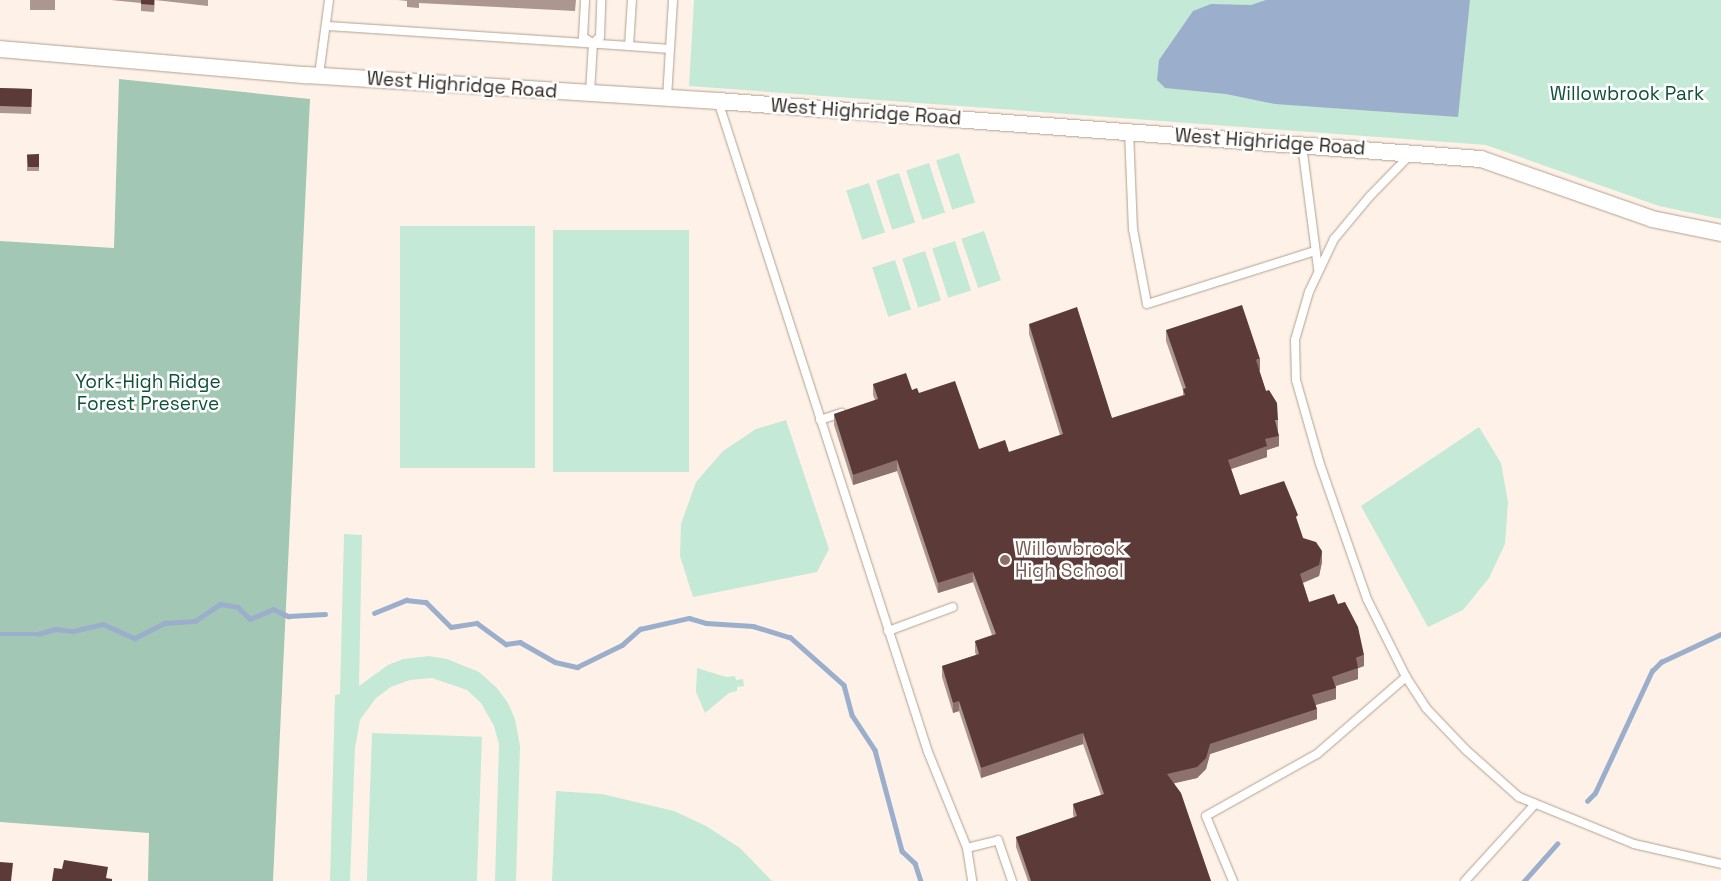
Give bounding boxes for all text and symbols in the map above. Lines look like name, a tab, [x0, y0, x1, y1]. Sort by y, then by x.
street label: West Highridge Road	[366, 67, 558, 103]
park label: Willowbrook Park	[1550, 83, 1704, 105]
street label: West Highridge Road	[770, 94, 962, 130]
street label: West Highridge Road	[1174, 124, 1366, 160]
park label: York-High Ridge Forest Preserve	[75, 371, 221, 415]
place label: Willowbrook High School	[1015, 538, 1125, 582]
marker: Willowbrook High School	[999, 554, 1011, 566]

